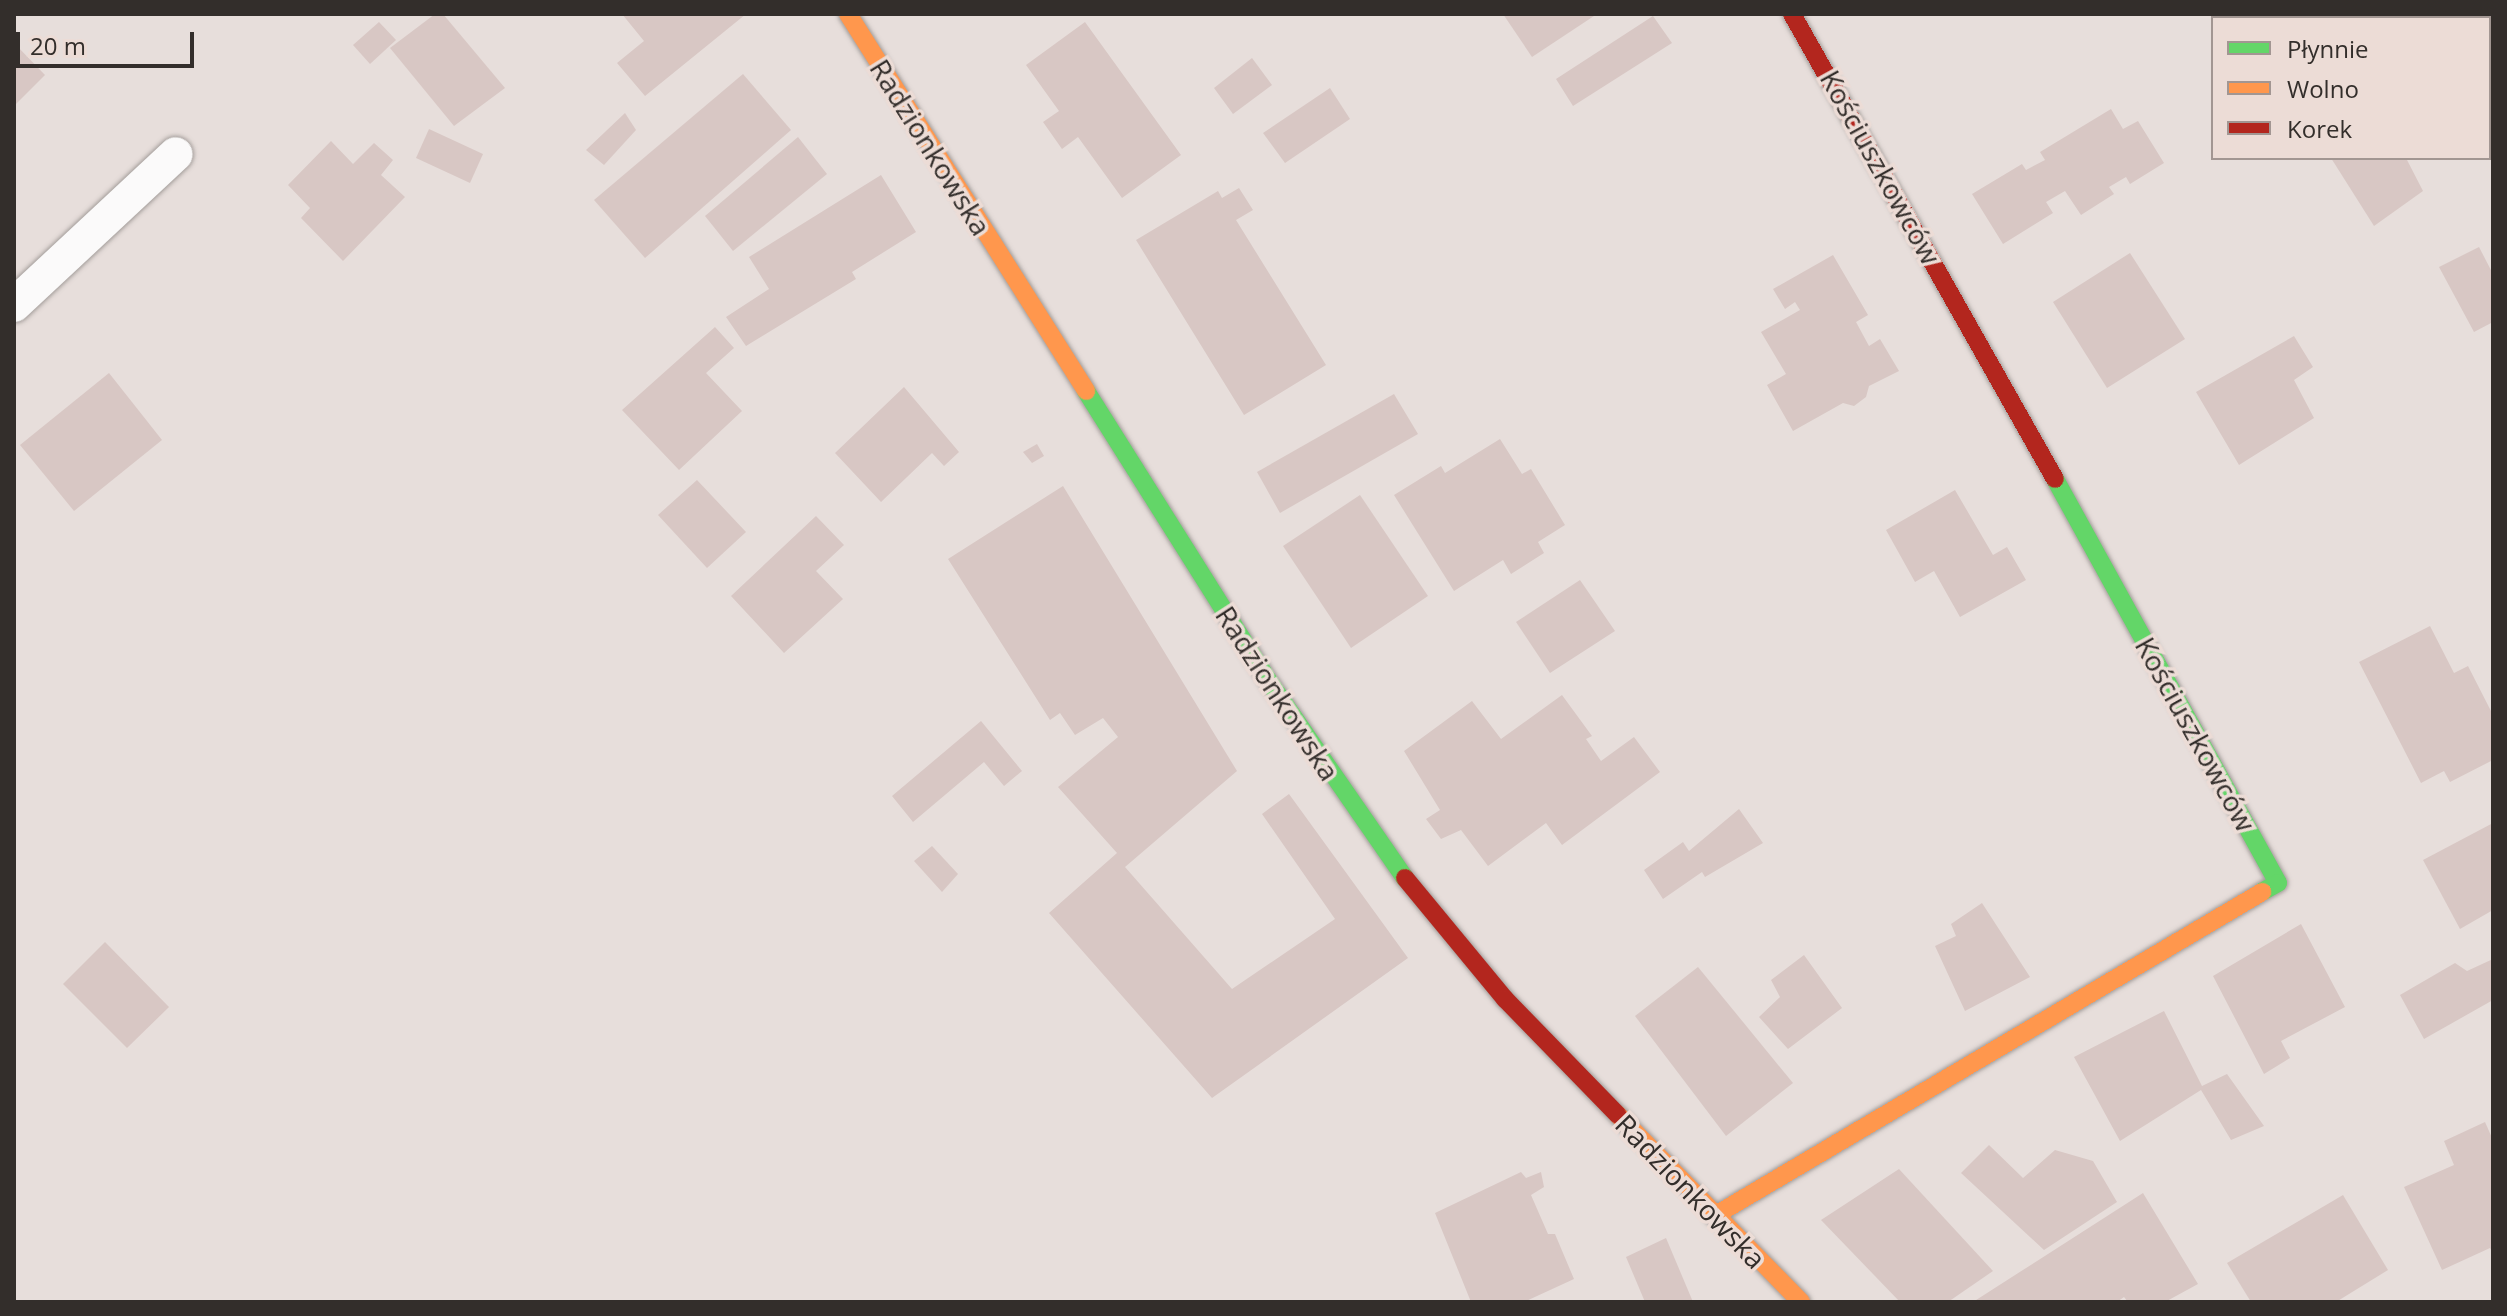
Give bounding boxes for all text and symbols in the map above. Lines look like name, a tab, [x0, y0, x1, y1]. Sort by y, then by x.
scale bar	[20, 16, 198, 66]
legend	[2211, 16, 2491, 160]
text: 20 m	[30, 29, 86, 62]
text: Płynnie	[2287, 32, 2369, 65]
street label: Radzionkowska	[863, 53, 999, 241]
street label: Kościuszkowców	[1814, 64, 1948, 270]
text: Wolno	[2287, 72, 2359, 105]
text: Korek	[2287, 112, 2352, 145]
street label: Radzionkowska	[1209, 600, 1347, 786]
street label: Kościuszkowców	[2129, 631, 2263, 837]
street label: Radzionkowska	[1609, 1107, 1773, 1275]

